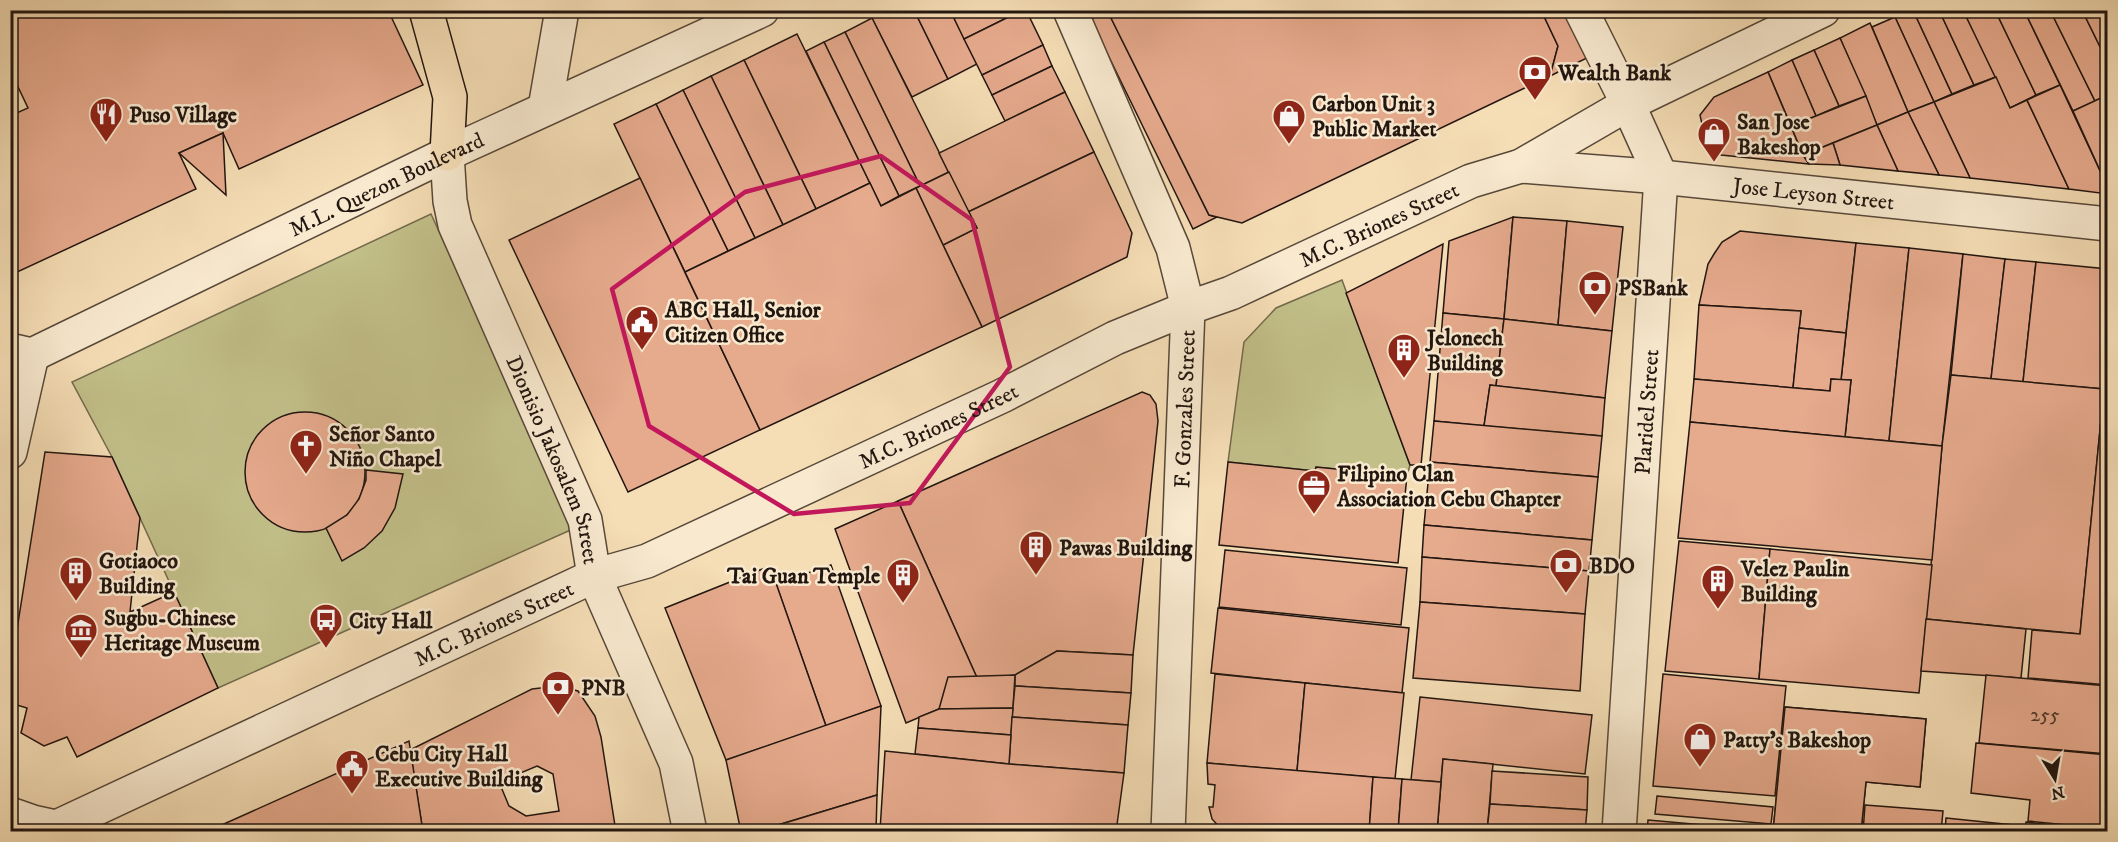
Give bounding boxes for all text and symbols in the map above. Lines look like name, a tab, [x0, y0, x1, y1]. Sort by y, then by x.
bank icon: Wealth Bank	[1517, 54, 1553, 101]
place label: Wealth Bank	[1557, 60, 1672, 87]
place label: Carbon Unit 3 Public Market	[1312, 91, 1436, 143]
restaurant icon: Puso Village	[88, 96, 124, 143]
shop icon: Carbon Unit 3 Public Market	[1271, 98, 1307, 145]
place label: Puso Village	[129, 102, 237, 129]
place label: San Jose Bakeshop	[1737, 109, 1821, 161]
shop icon: San Jose Bakeshop	[1696, 116, 1732, 163]
street label: M.L. Quezon Boulevard	[285, 127, 488, 243]
street label: Jose Leyson Street	[1730, 172, 1896, 216]
street label: M.C. Briones Street	[1295, 177, 1463, 274]
bank icon: PSBank	[1577, 269, 1613, 316]
place label: PSBank	[1618, 275, 1689, 302]
place label: ABC Hall, Senior Citizen Office	[664, 297, 822, 349]
public building icon: ABC Hall, Senior Citizen Office	[624, 304, 660, 351]
place label: Jelonech Building	[1424, 325, 1504, 377]
street label: F. Gonzales Street	[1169, 329, 1202, 489]
building icon: Jelonech Building	[1386, 332, 1422, 379]
street label: Plaridel Street	[1630, 348, 1665, 476]
street label: Dionisio Jakosalem Street	[499, 352, 604, 566]
street label: M.C. Briones Street	[855, 378, 1023, 476]
place label: Señor Santo Niño Chapel	[329, 421, 442, 473]
church icon: Señor Santo Niño Chapel	[288, 428, 324, 475]
place label: Filipino Clan Association Cebu Chapter	[1336, 461, 1562, 513]
office icon: Filipino Clan Association Cebu Chapter	[1296, 468, 1332, 515]
building icon: Pawas Building	[1018, 529, 1054, 576]
place label: Pawas Building	[1059, 535, 1193, 562]
bank icon: BDO	[1548, 547, 1584, 594]
place label: Gotiaoco Building	[99, 548, 178, 600]
place label: BDO	[1589, 553, 1635, 580]
building icon: Gotiaoco Building	[58, 555, 94, 602]
place label: Velez Paulin Building	[1740, 556, 1850, 608]
building icon: Tai Guan Temple	[885, 557, 921, 604]
place label: Tai Guan Temple	[726, 563, 880, 590]
building icon: Velez Paulin Building	[1700, 563, 1736, 610]
street label: M.C. Briones Street	[410, 575, 578, 673]
bus stop icon: City Hall	[308, 602, 344, 649]
place label: Sugbu-Chinese Heritage Museum	[104, 605, 260, 657]
place label: City Hall	[349, 608, 433, 635]
museum icon: Sugbu-Chinese Heritage Museum	[63, 612, 99, 659]
bank icon: PNB	[540, 669, 576, 716]
place label: PNB	[581, 675, 626, 702]
house number: 255	[2030, 703, 2060, 728]
shop icon: Patty's Bakeshop	[1682, 721, 1718, 768]
place label: Patty's Bakeshop	[1723, 727, 1871, 754]
place label: Cebu City Hall Executive Building	[375, 741, 544, 793]
public building icon: Cebu City Hall Executive Building	[334, 748, 370, 795]
north arrow	[2025, 749, 2085, 809]
text: N	[2049, 782, 2066, 804]

